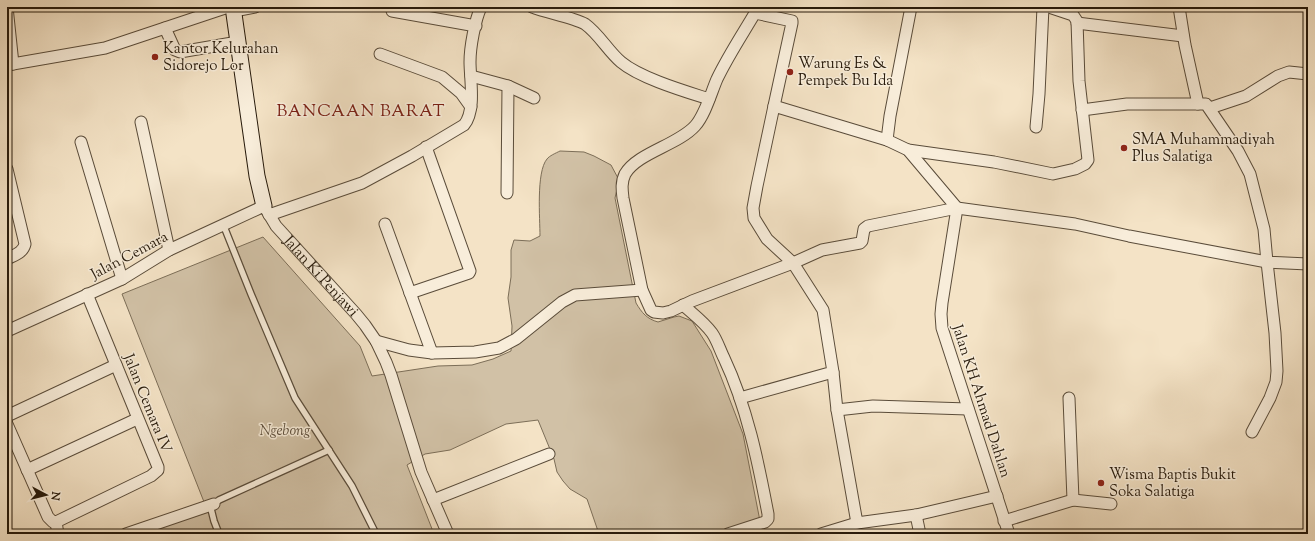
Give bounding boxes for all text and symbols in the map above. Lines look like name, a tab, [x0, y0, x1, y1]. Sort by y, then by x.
place label: Kantor Kelurahan Sidorejo Lor	[163, 39, 279, 77]
marker: Kantor Kelurahan Sidorejo Lor	[150, 52, 160, 62]
place label: Warung Es & Pempek Bu Ida	[798, 54, 893, 92]
marker: Warung Es & Pempek Bu Ida	[785, 67, 795, 77]
district label: BANCAAN BARAT	[277, 100, 445, 124]
place label: SMA Muhammadiyah Plus Salatiga	[1132, 130, 1275, 168]
marker: SMA Muhammadiyah Plus Salatiga	[1119, 143, 1129, 153]
street label: Jalan Cemara	[86, 227, 172, 286]
street label: Jalan Ki Penjawi	[277, 231, 363, 322]
street label: Jalan KH Ahmad Dahlan	[946, 321, 1015, 481]
street label: Jalan Cemara IV	[117, 350, 176, 456]
park label: Ngebong	[260, 421, 311, 442]
place label: Wisma Baptis Bukit Soka Salatiga	[1109, 465, 1236, 503]
north arrow	[26, 475, 66, 515]
marker: Wisma Baptis Bukit Soka Salatiga	[1096, 478, 1106, 488]
text: N	[46, 490, 64, 502]

